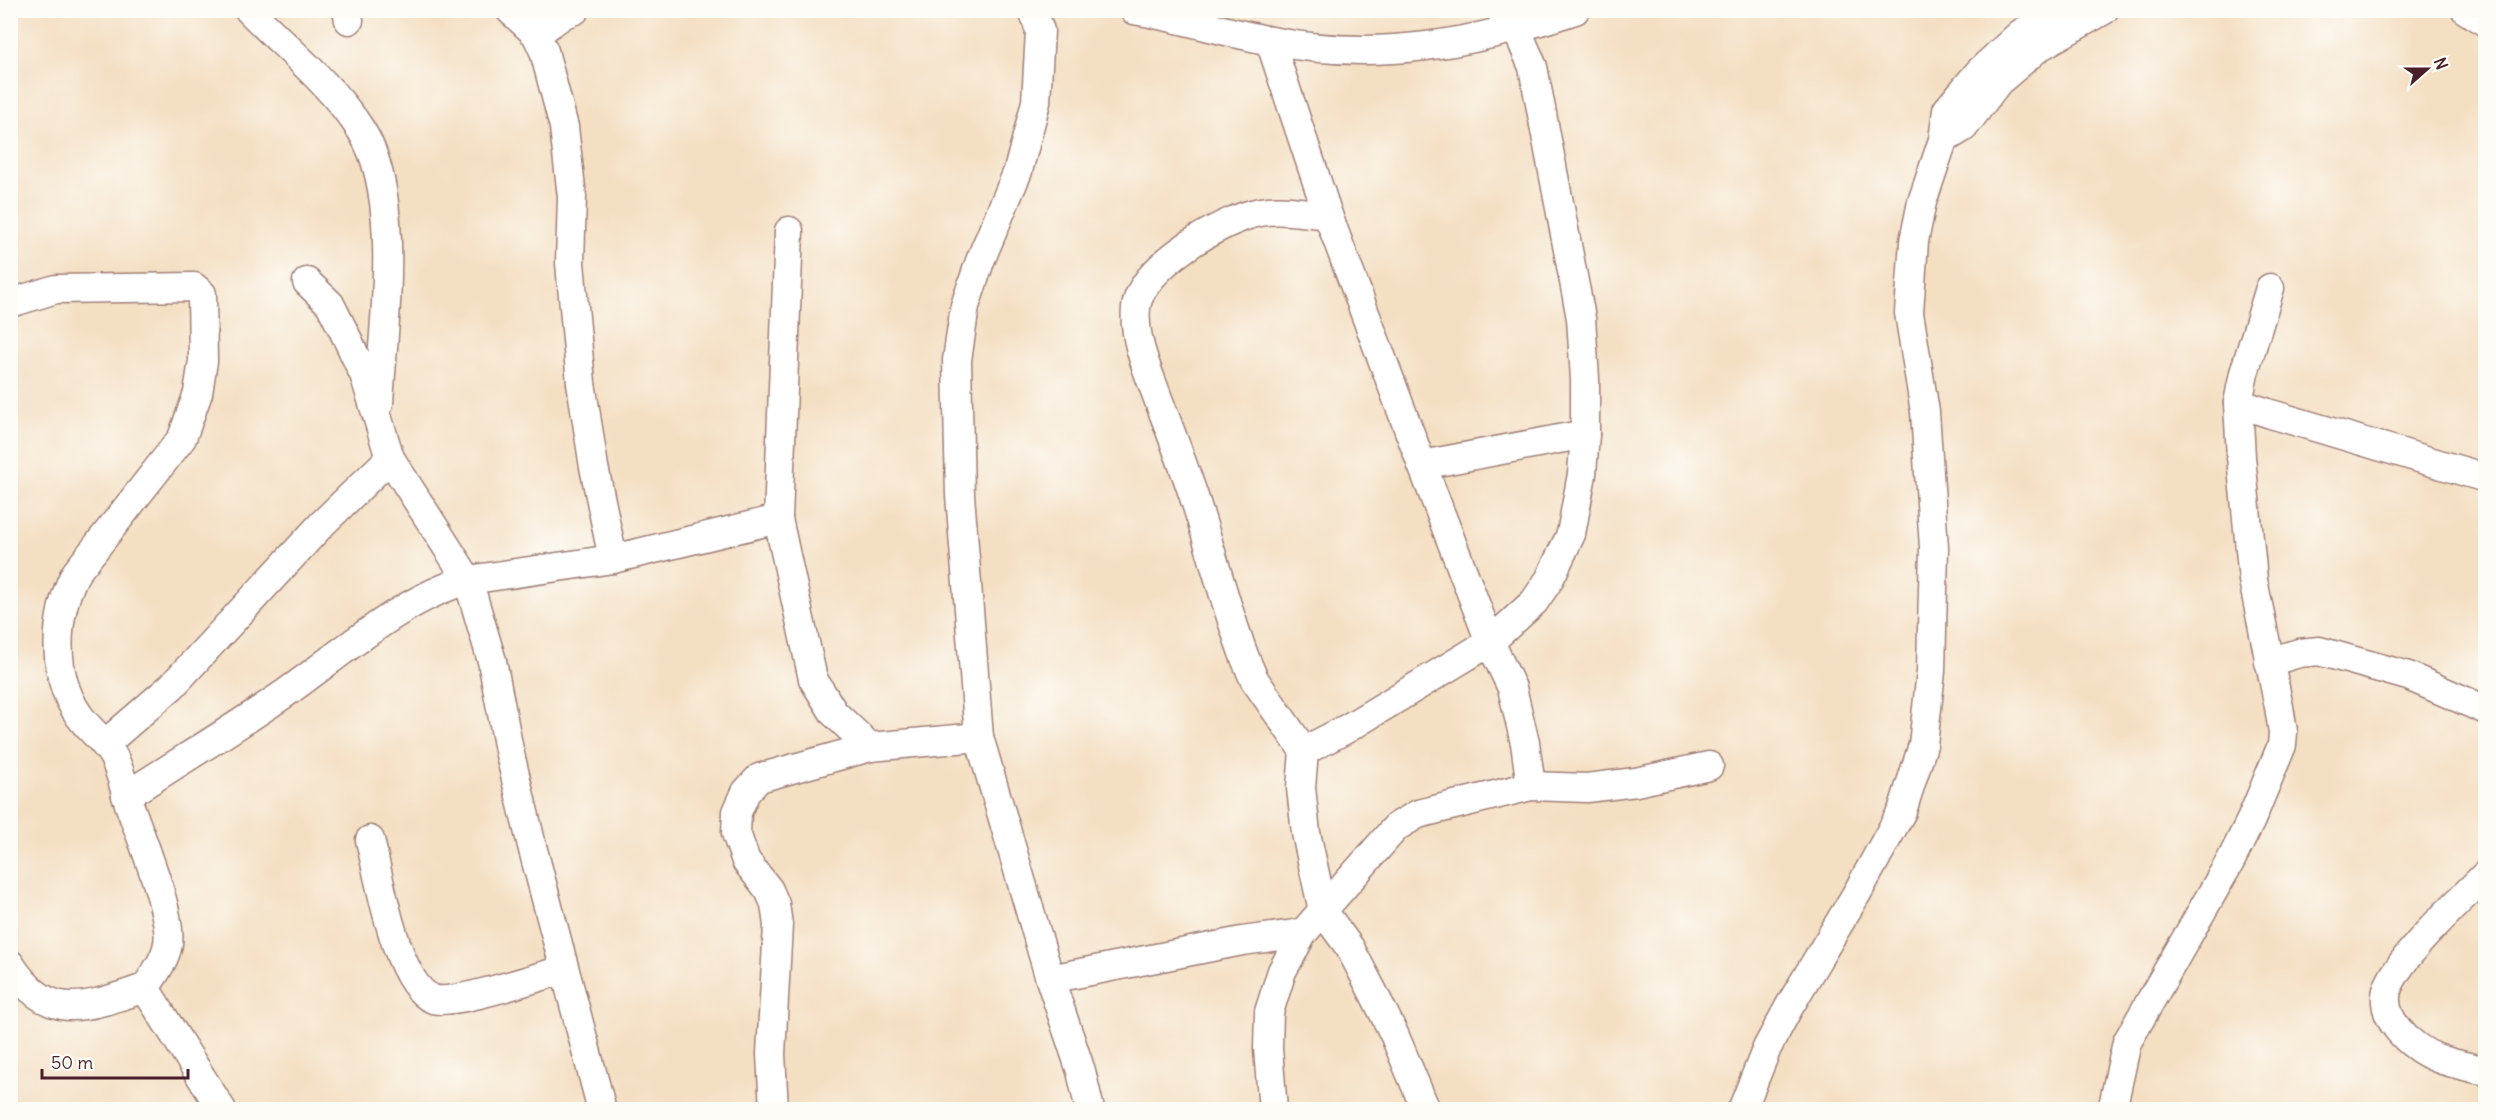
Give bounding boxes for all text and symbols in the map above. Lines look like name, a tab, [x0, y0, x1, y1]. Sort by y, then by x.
north arrow	[2397, 39, 2457, 99]
text: N	[2430, 55, 2452, 72]
scale bar	[42, 1042, 188, 1080]
text: 50 m	[51, 1051, 93, 1074]

